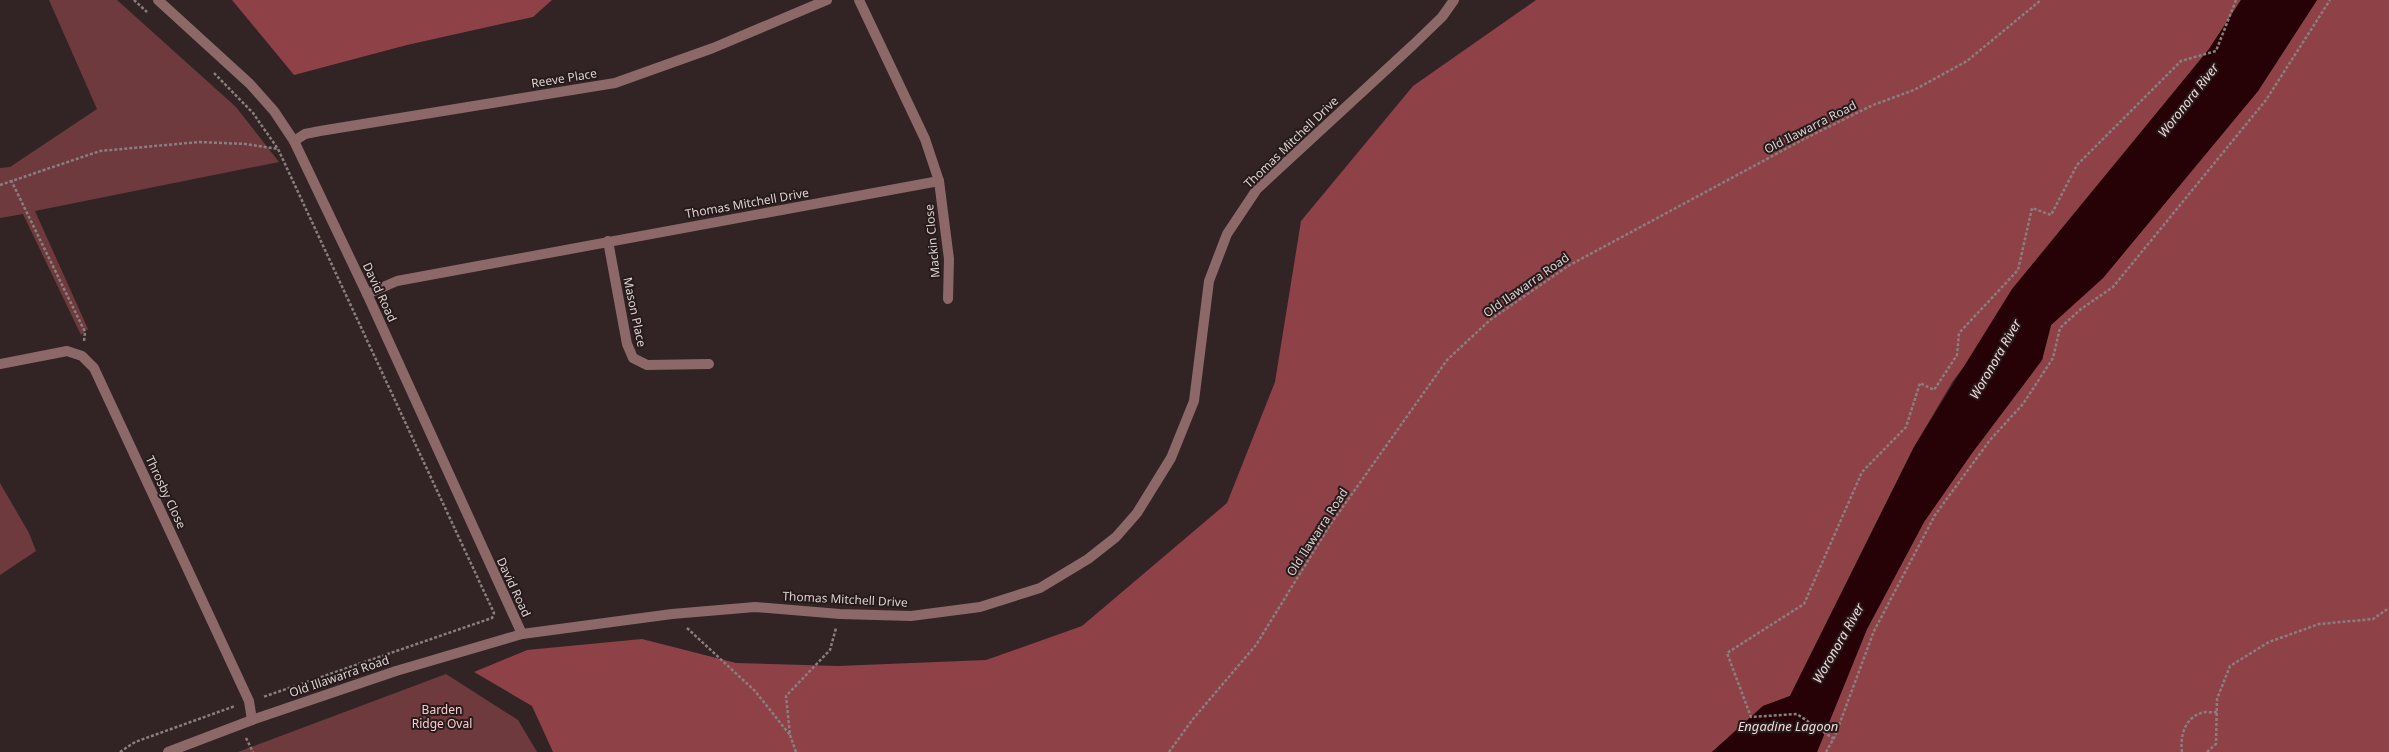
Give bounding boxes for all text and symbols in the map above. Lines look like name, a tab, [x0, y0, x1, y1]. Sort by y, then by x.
water label: Woronora River	[2153, 59, 2223, 141]
street label: Reeve Place	[530, 64, 598, 92]
street label: Thomas Mitchell Drive	[1240, 92, 1342, 192]
street label: Old Ilawarra Road	[1761, 96, 1859, 158]
street label: Thomas Mitchell Drive	[684, 184, 810, 222]
street label: Mackin Close	[920, 203, 944, 279]
street label: Old Ilawarra Road	[1480, 249, 1572, 321]
street label: David Road	[359, 259, 401, 325]
street label: Mason Place	[619, 276, 651, 349]
water label: Woronora River	[1965, 315, 2026, 402]
street label: Throsby Close	[142, 453, 190, 531]
street label: Old Ilawarra Road	[1282, 485, 1352, 579]
street label: David Road	[493, 554, 535, 620]
street label: Thomas Mitchell Drive	[782, 587, 908, 611]
water label: Woronora River	[1808, 599, 1869, 686]
street label: Old Illawarra Road	[287, 651, 391, 701]
park label: Barden Ridge Oval	[412, 701, 472, 732]
water label: Engadine Lagoon	[1738, 717, 1838, 735]

